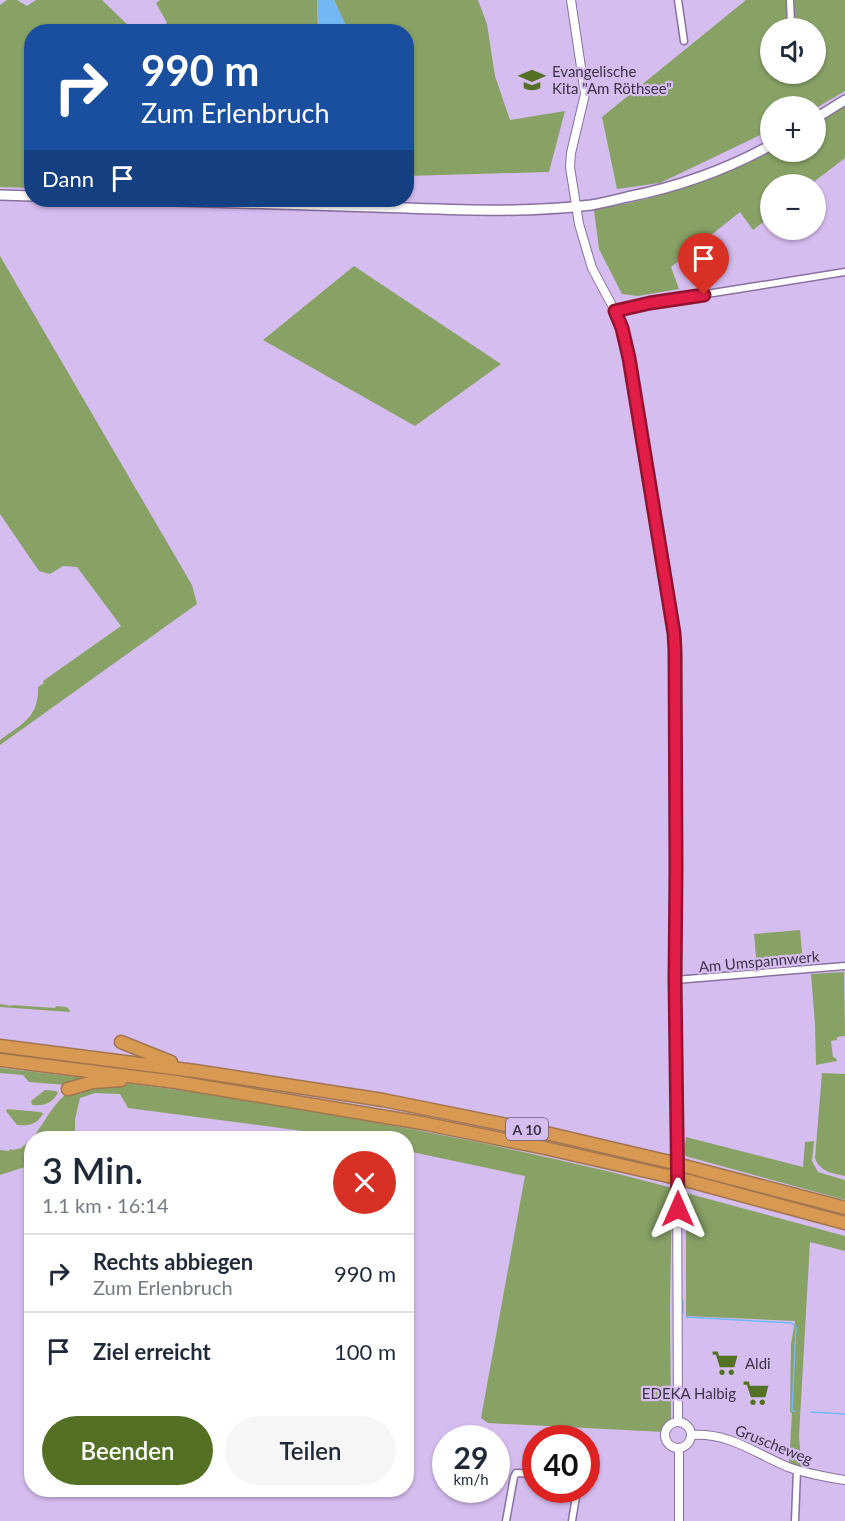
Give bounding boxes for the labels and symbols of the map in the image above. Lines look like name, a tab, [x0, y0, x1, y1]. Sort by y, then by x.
place label: Evangelische Kita "Am Röthsee"	[552, 62, 672, 97]
school or university icon: Evangelische Kita "Am Röthsee"	[517, 65, 547, 95]
pin	[678, 233, 729, 295]
street label: Am Umspannwerk	[698, 947, 821, 975]
road number: A 10	[506, 1118, 548, 1140]
position arrow	[646, 1177, 710, 1241]
supermarket icon: Aldi	[710, 1348, 740, 1378]
place label: Aldi	[745, 1354, 771, 1372]
supermarket icon: EDEKA Halbig	[741, 1378, 771, 1408]
place label: EDEKA Halbig	[642, 1384, 736, 1402]
street label: Gruscheweg	[733, 1420, 816, 1468]
speed limit sign: 40	[522, 1425, 600, 1503]

